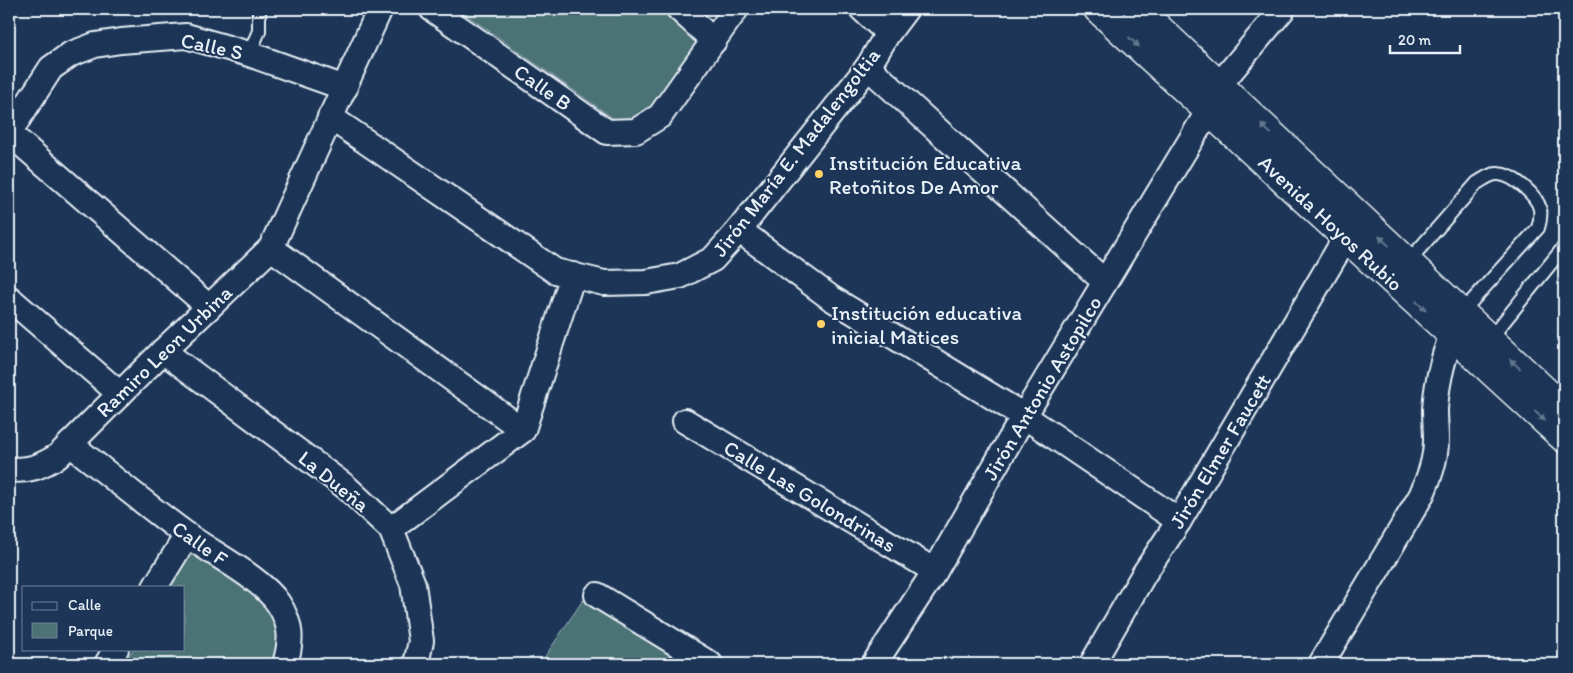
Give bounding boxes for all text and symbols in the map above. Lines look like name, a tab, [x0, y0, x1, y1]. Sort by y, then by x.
scale bar	[1390, 22, 1460, 54]
street label: Calle S	[179, 27, 245, 65]
text: 20 m	[1398, 31, 1432, 49]
one-way arrow	[1128, 36, 1141, 47]
street label: Jirón María E. Madalengoltia	[707, 43, 885, 261]
street label: Calle B	[509, 58, 577, 116]
one-way arrow	[1260, 123, 1272, 135]
place label: Institución Educativa Retoñitos De Amor	[829, 150, 1021, 199]
street label: Avenida Hoyos Rubio	[1254, 150, 1408, 296]
marker: Institución Educativa Retoñitos De Amor	[813, 168, 825, 180]
one-way arrow	[1378, 235, 1390, 247]
street label: Ramiro Leon Urbina	[91, 280, 237, 422]
street label: Jirón Antonio Astopilco	[977, 291, 1107, 485]
place label: Institución educativa inicial Matices	[831, 300, 1022, 349]
one-way arrow	[1414, 300, 1426, 312]
marker: Institución educativa inicial Matices	[815, 318, 827, 330]
one-way arrow	[1510, 358, 1522, 370]
street label: Jirón Elmer Faucett	[1164, 369, 1276, 533]
one-way arrow	[1534, 410, 1546, 422]
street label: Calle Las Golondrinas	[719, 435, 901, 557]
street label: La Dueña	[294, 445, 375, 517]
street label: Calle F	[167, 515, 233, 571]
legend	[22, 586, 185, 650]
text: Calle	[68, 596, 101, 614]
text: Parque	[68, 622, 113, 640]

